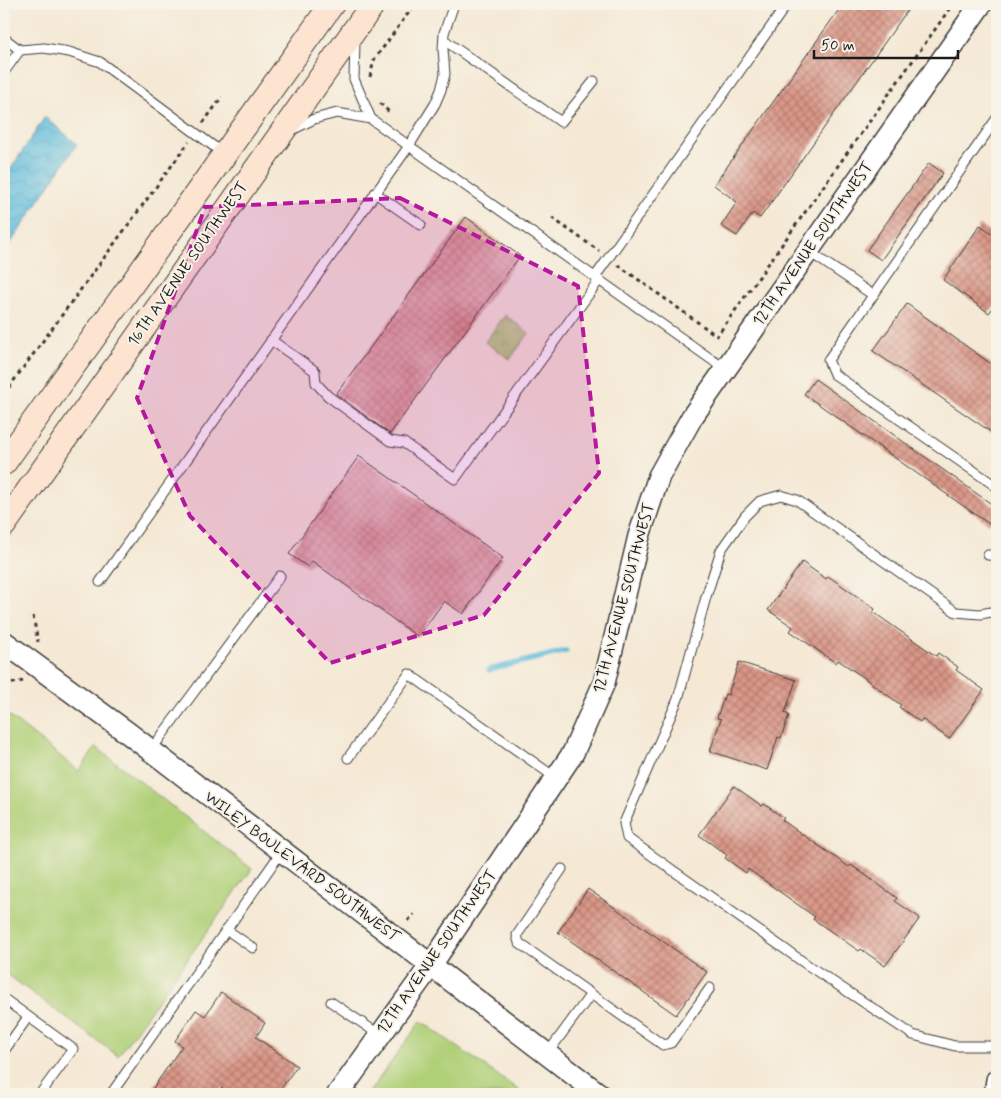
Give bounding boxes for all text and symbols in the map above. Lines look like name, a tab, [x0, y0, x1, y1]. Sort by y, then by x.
scale bar	[814, 28, 957, 60]
text: 50 m	[821, 36, 855, 56]
street label: 12TH AVENUE SOUTHWEST	[748, 157, 878, 331]
street label: 16TH AVENUE SOUTHWEST	[123, 177, 253, 351]
street label: 12TH AVENUE SOUTHWEST	[588, 500, 660, 696]
street label: WILEY BOULEVARD SOUTHWEST	[200, 787, 405, 948]
street label: 12TH AVENUE SOUTHWEST	[372, 865, 502, 1039]

